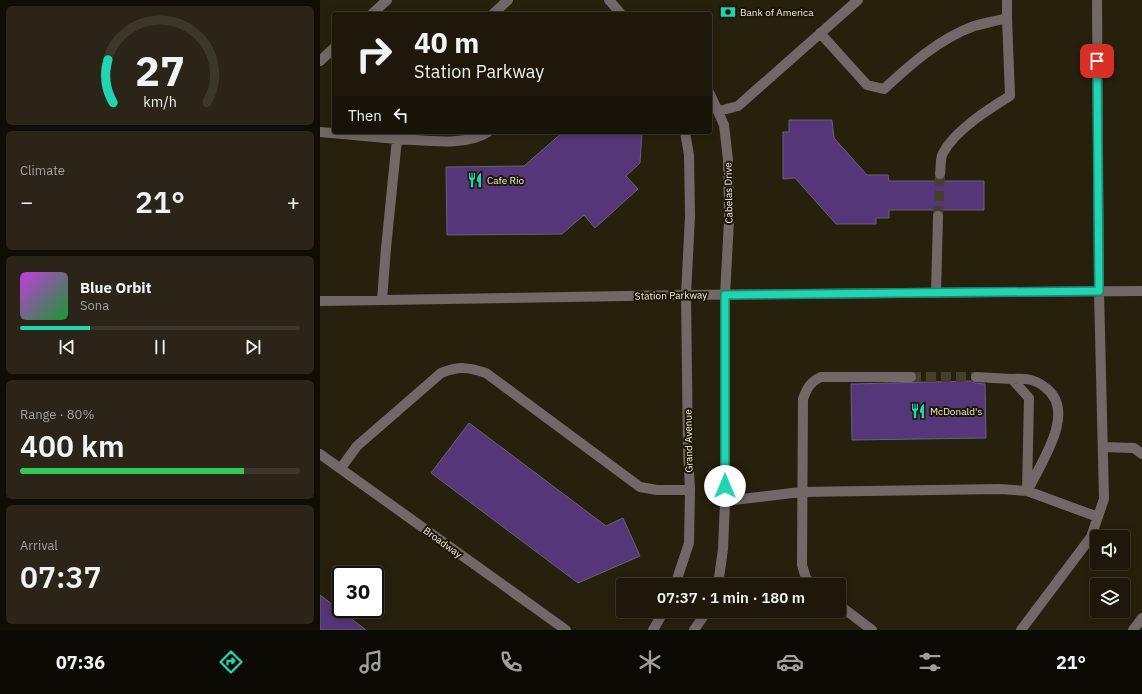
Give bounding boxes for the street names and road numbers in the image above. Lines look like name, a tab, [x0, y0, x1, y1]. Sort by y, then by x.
street label: Cabelas Drive	[721, 162, 736, 224]
street label: Station Parkway	[635, 288, 707, 303]
street label: Grand Avenue	[681, 409, 696, 473]
street label: Broadway	[421, 524, 465, 561]

